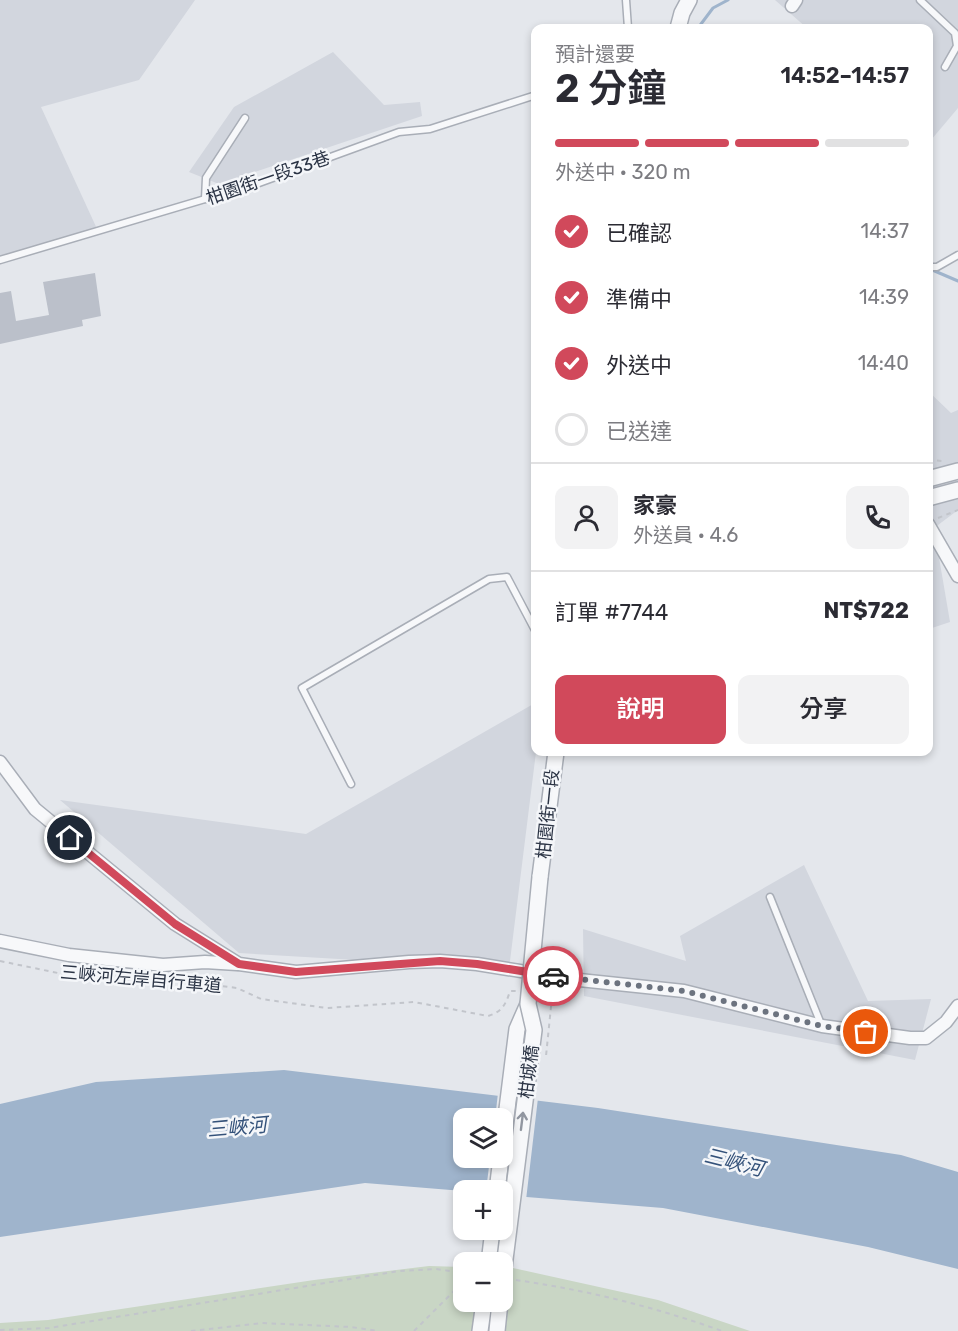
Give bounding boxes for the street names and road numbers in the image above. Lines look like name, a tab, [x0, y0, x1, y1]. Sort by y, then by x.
street label: 柑園街一段33巷	[203, 146, 333, 210]
street label: 柑園街一段	[532, 768, 564, 860]
street label: 三峽河左岸自行車道	[59, 961, 223, 997]
street label: 柑城橋	[515, 1044, 543, 1100]

